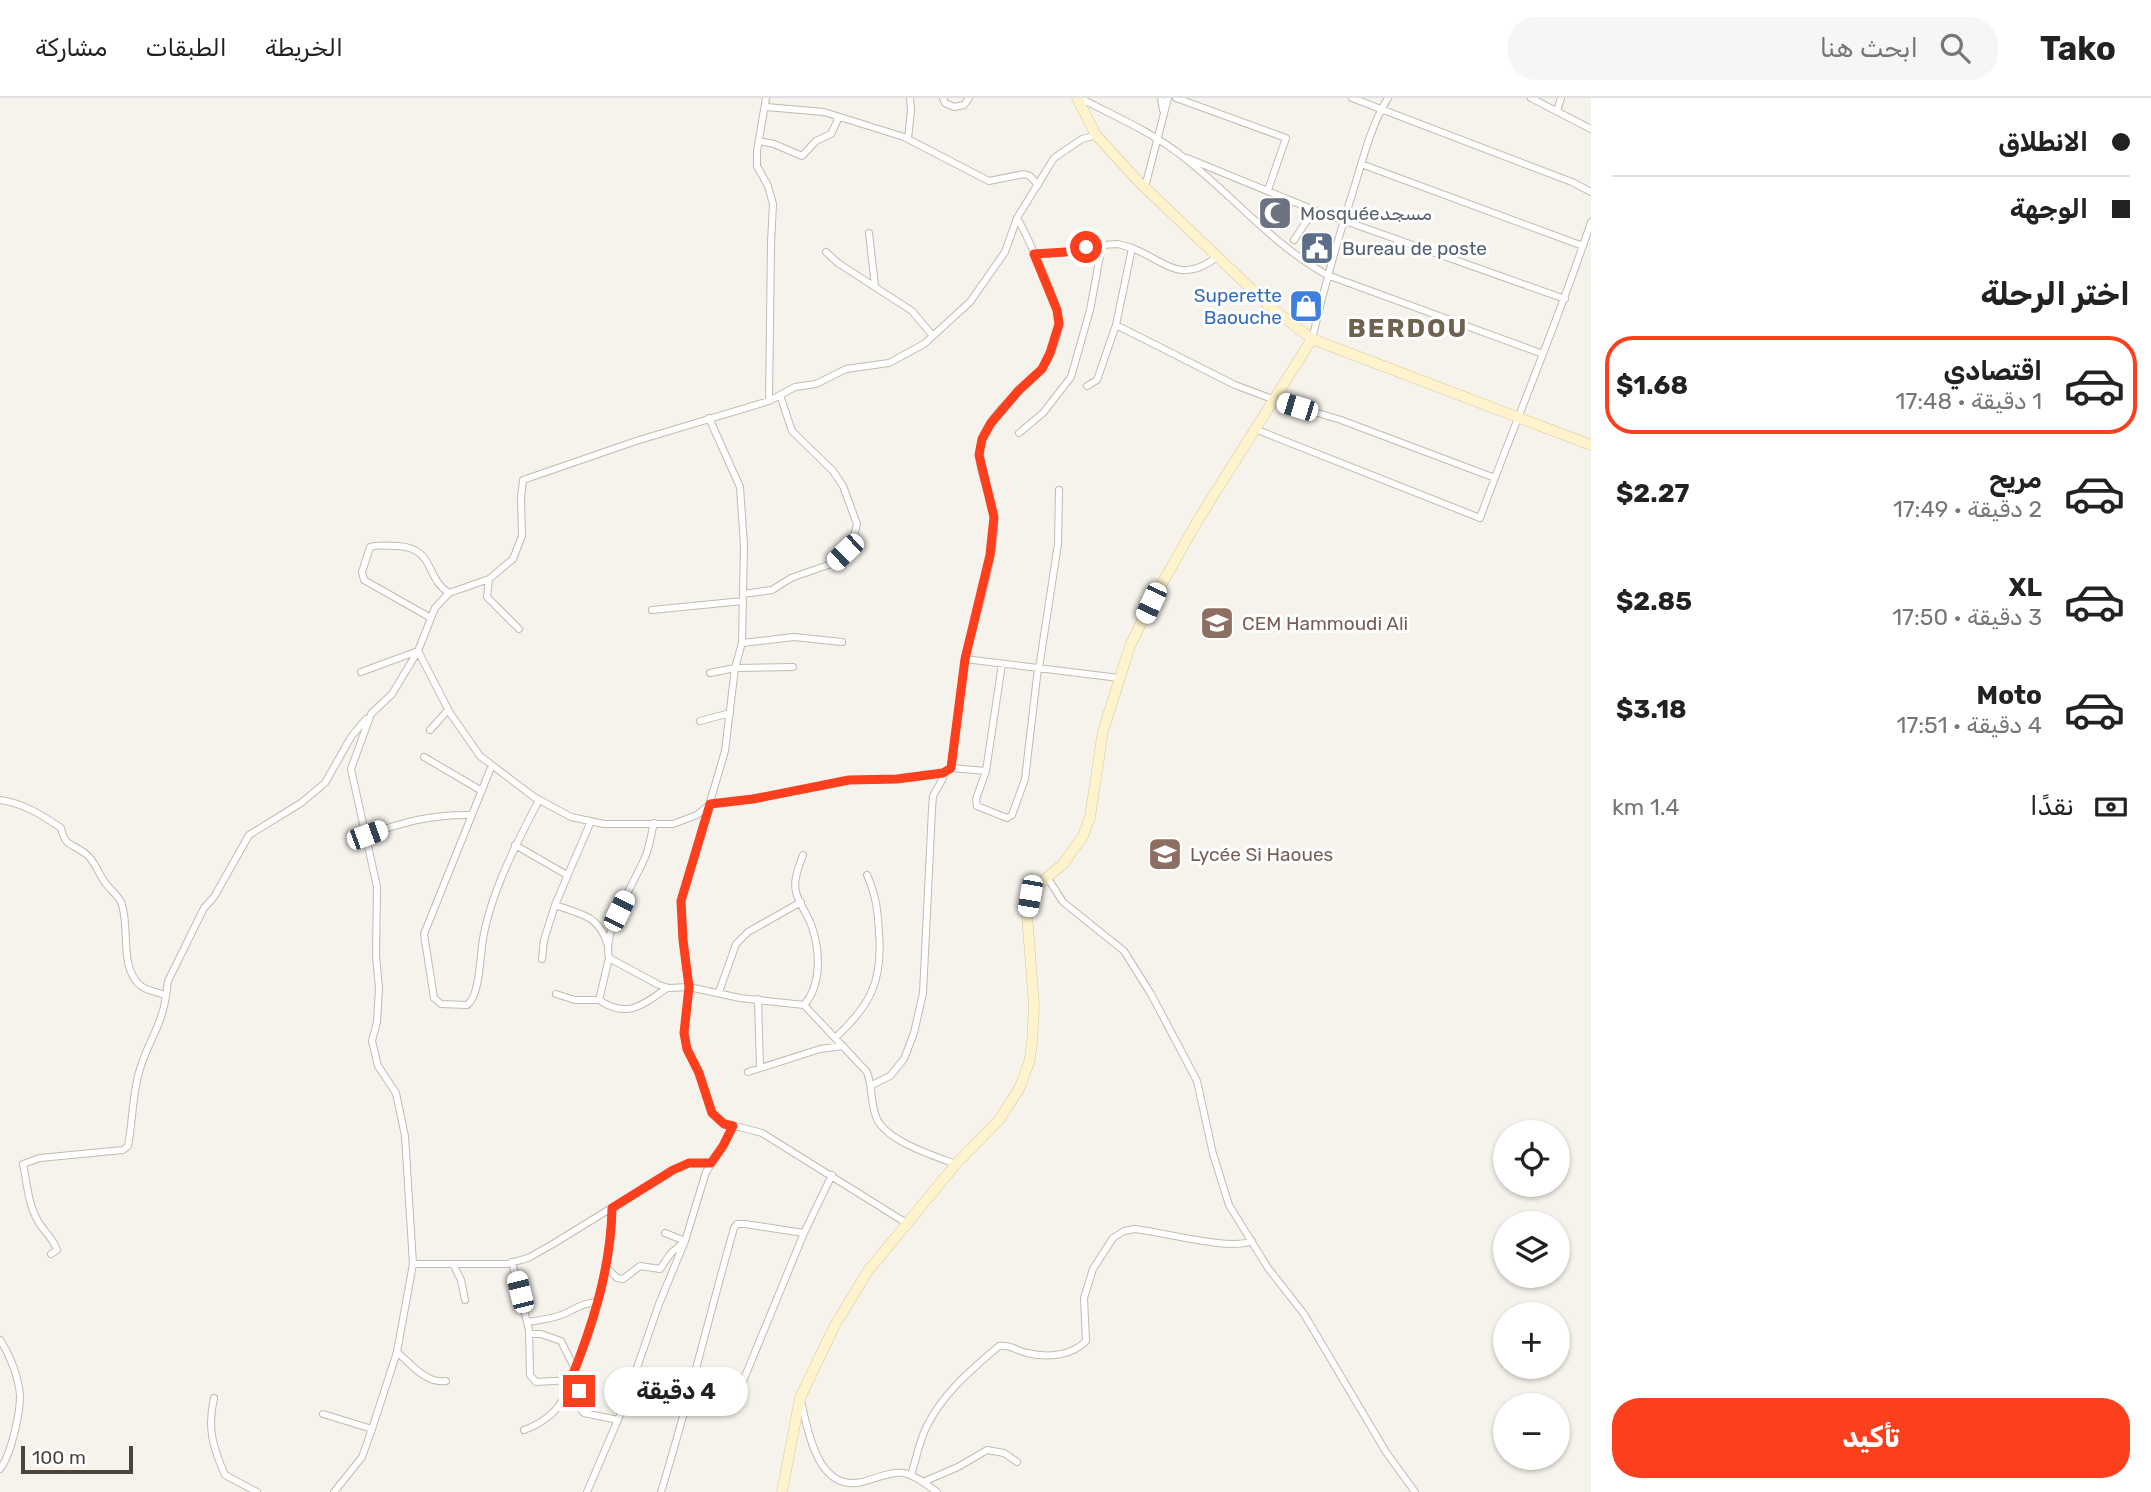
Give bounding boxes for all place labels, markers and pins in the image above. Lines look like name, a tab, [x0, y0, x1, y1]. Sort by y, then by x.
mosque icon: Mosquéeمسجد	[1256, 194, 1294, 232]
place label: Mosquéeمسجد	[1300, 202, 1432, 225]
public building icon: Bureau de poste	[1298, 229, 1336, 267]
place label: Bureau de poste	[1342, 237, 1487, 260]
place label: Superette Baouche	[1194, 284, 1282, 329]
shop icon: Superette Baouche	[1287, 287, 1325, 325]
school or university icon: CEM Hammoudi Ali	[1198, 604, 1236, 642]
place label: CEM Hammoudi Ali	[1242, 612, 1408, 635]
school or university icon: Lycée Si Haoues	[1146, 835, 1184, 873]
place label: Lycée Si Haoues	[1190, 843, 1333, 866]

